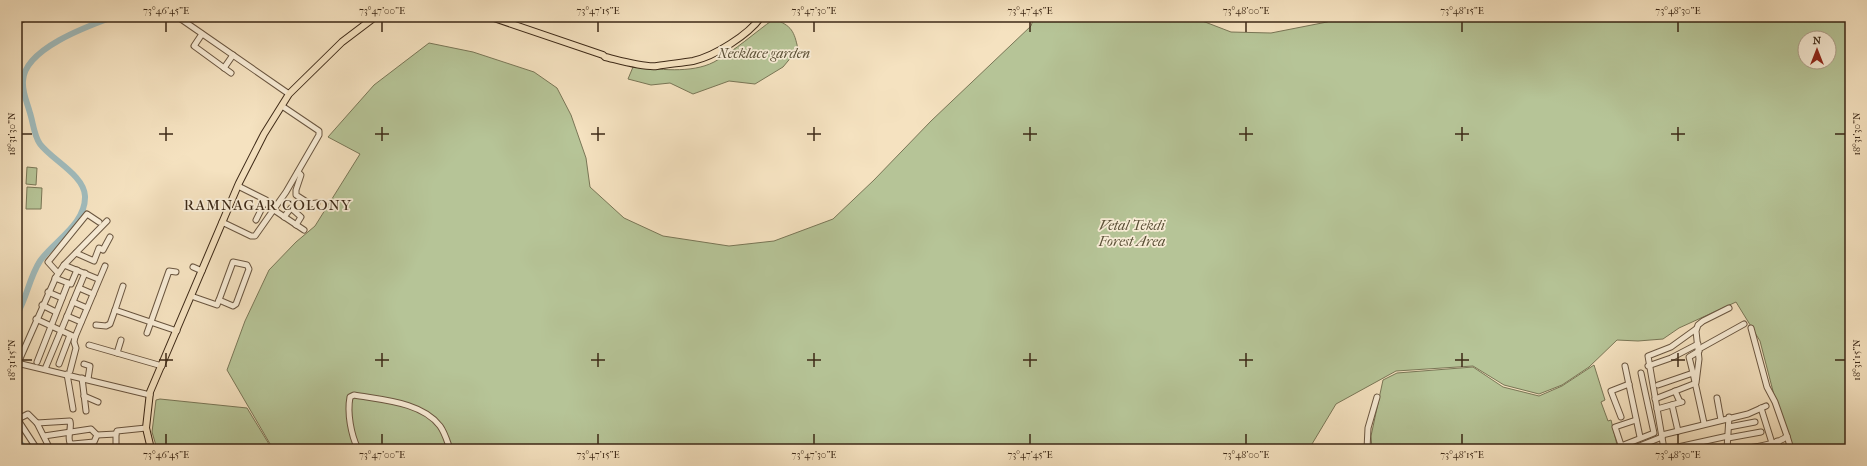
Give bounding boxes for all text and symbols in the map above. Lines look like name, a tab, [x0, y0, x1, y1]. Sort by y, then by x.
text: 73°46'45"E	[143, 5, 189, 17]
text: 73°47'00"E	[359, 5, 405, 17]
text: 73°47'15"E	[576, 5, 620, 17]
text: 73°47'30"E	[792, 5, 836, 17]
text: 73°47'45"E	[1007, 5, 1053, 17]
text: 73°48'00"E	[1223, 5, 1269, 17]
text: 73°48'15"E	[1440, 5, 1484, 17]
text: 73°48'30"E	[1655, 5, 1701, 17]
north arrow	[1797, 30, 1837, 70]
text: N	[1813, 34, 1822, 47]
park label: Necklace garden	[717, 45, 810, 62]
text: 18°31'30"N	[6, 112, 18, 156]
text: 18°31'30"N	[1851, 112, 1863, 156]
district label: RAMNAGAR COLONY	[184, 196, 352, 214]
park label: Vetal Tekdi Forest Area	[1098, 217, 1166, 250]
text: 18°31'15"N	[6, 339, 18, 381]
text: 18°31'15"N	[1851, 339, 1863, 381]
text: 73°46'45"E	[143, 449, 189, 461]
text: 73°47'00"E	[359, 449, 405, 461]
text: 73°47'15"E	[576, 449, 620, 461]
text: 73°47'30"E	[792, 449, 836, 461]
text: 73°47'45"E	[1007, 449, 1053, 461]
text: 73°48'00"E	[1223, 449, 1269, 461]
text: 73°48'15"E	[1440, 449, 1484, 461]
text: 73°48'30"E	[1655, 449, 1701, 461]

